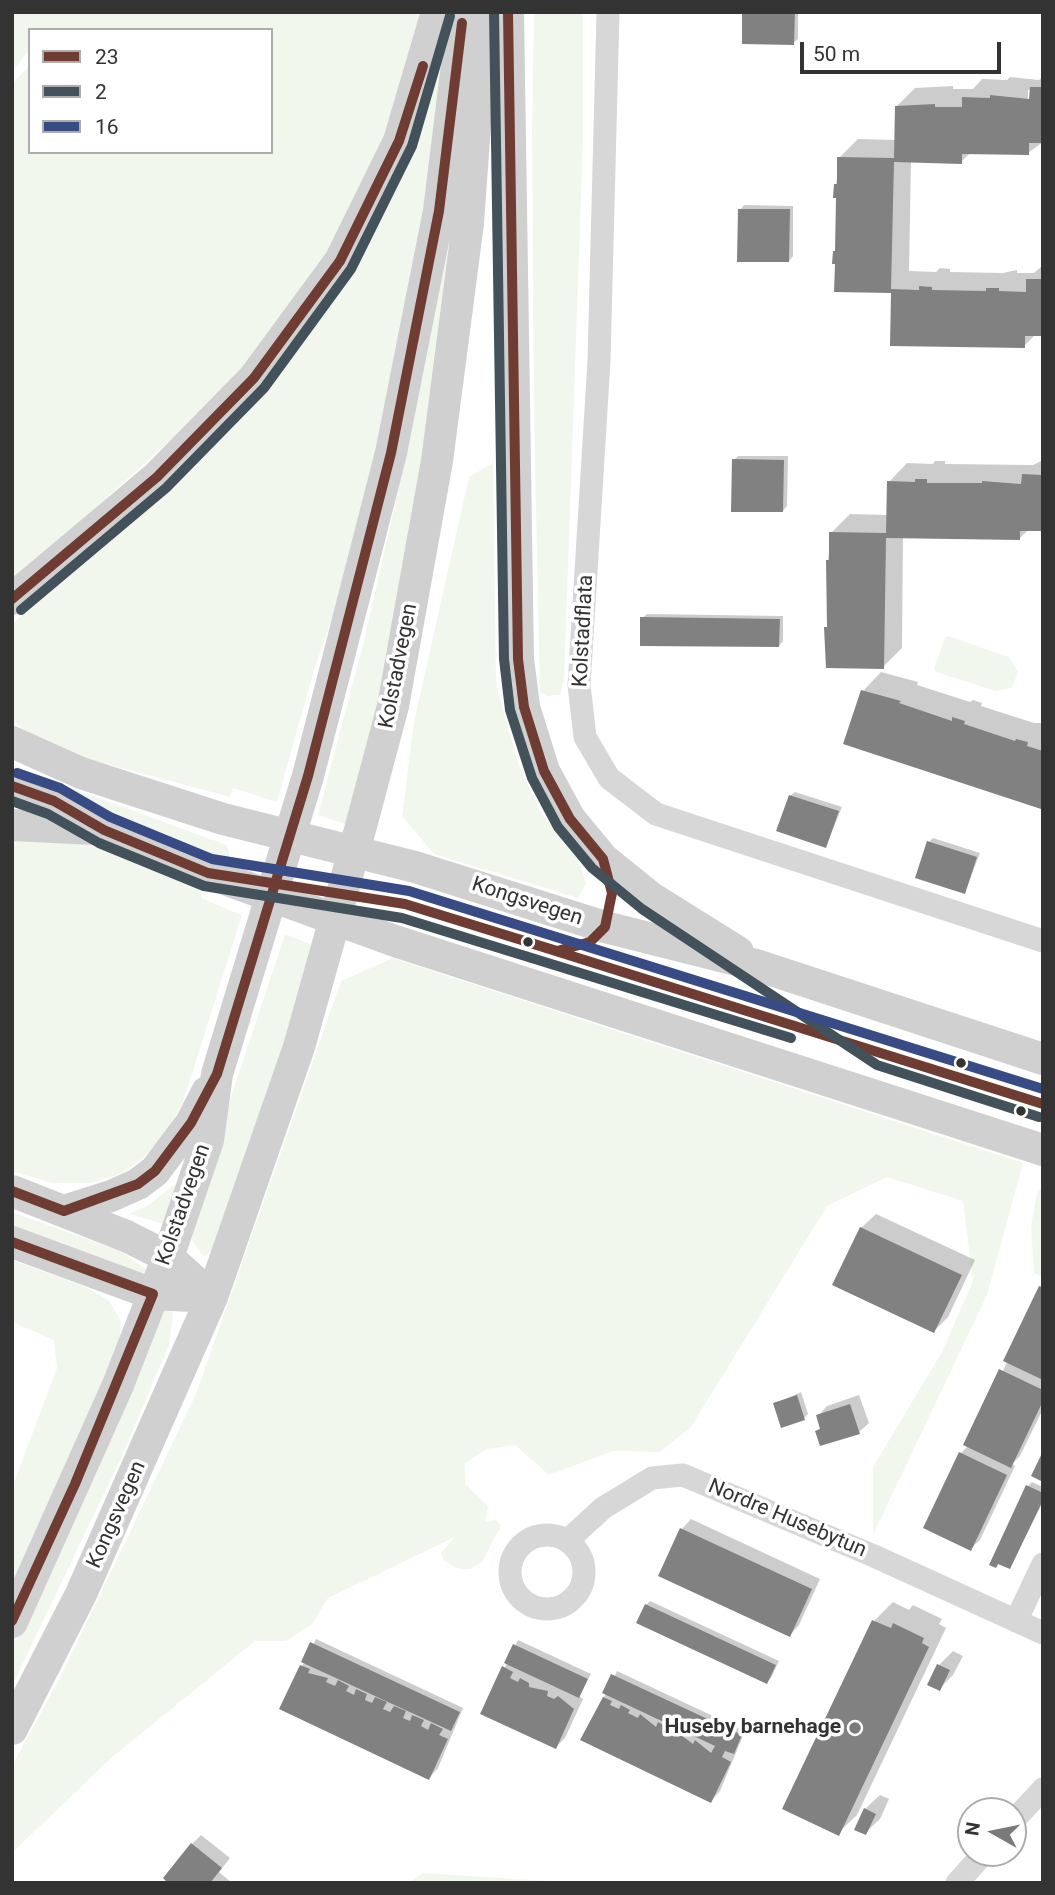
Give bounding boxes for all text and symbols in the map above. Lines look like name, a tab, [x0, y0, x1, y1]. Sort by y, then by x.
legend	[28, 28, 273, 154]
scale bar	[803, 28, 1004, 72]
text: 50 m	[813, 42, 860, 66]
text: 23	[95, 45, 119, 69]
text: 2	[95, 80, 107, 104]
text: 16	[95, 115, 119, 139]
street label: Kolstadflata	[568, 574, 600, 688]
street label: Kolstadvegen	[375, 601, 423, 731]
street label: Kongsvegen	[469, 872, 585, 932]
unlabelled marker	[521, 935, 535, 949]
unlabelled marker	[954, 1056, 968, 1070]
unlabelled marker	[1014, 1104, 1028, 1118]
street label: Kolstadvegen	[151, 1141, 217, 1269]
street label: Kongsvegen	[82, 1457, 152, 1573]
street label: Nordre Husebytun	[704, 1474, 870, 1564]
place label: Huseby barnehage	[665, 1715, 841, 1741]
marker: Huseby barnehage	[847, 1720, 863, 1736]
north arrow	[957, 1797, 1027, 1867]
text: N	[960, 1821, 985, 1837]

